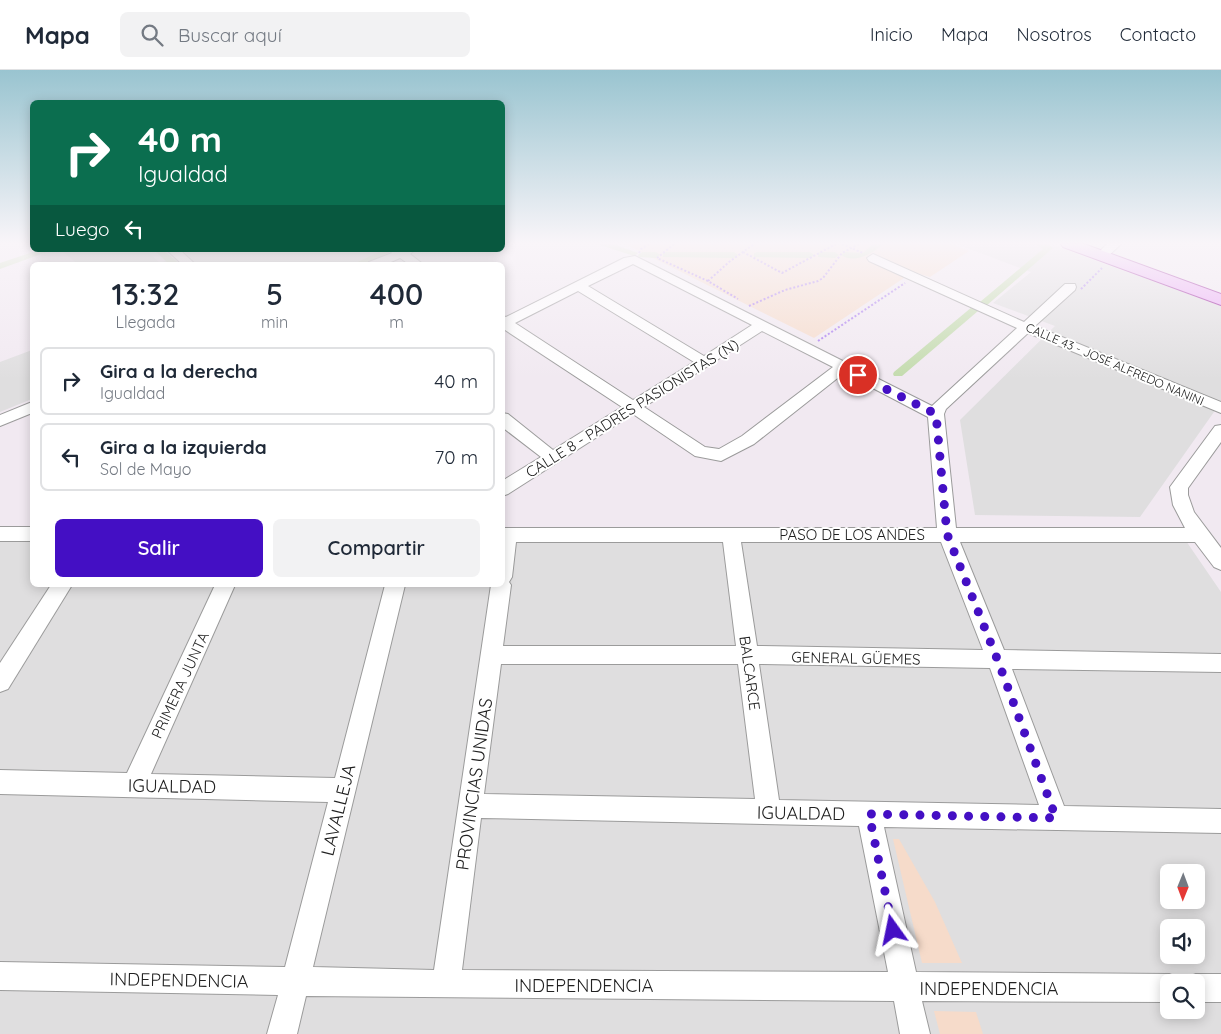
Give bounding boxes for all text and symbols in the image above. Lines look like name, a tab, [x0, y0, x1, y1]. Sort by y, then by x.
search box	[120, 12, 470, 57]
text: Mapa	[25, 20, 90, 50]
icon: search	[138, 21, 166, 49]
text: Buscar aquí	[178, 23, 282, 47]
text: Inicio	[870, 23, 913, 46]
text: Mapa	[941, 23, 989, 46]
text: Nosotros	[1017, 23, 1092, 46]
text: Contacto	[1120, 23, 1196, 46]
text: 40 m	[138, 117, 222, 161]
icon: right	[55, 120, 120, 185]
text: Igualdad	[138, 160, 228, 188]
icon: left	[120, 215, 148, 243]
text: Luego	[55, 217, 110, 241]
text: 13:32	[112, 275, 179, 313]
text: 5	[266, 275, 283, 313]
text: 400	[370, 275, 423, 313]
text: Llegada	[115, 312, 175, 332]
text: min	[261, 312, 288, 332]
text: m	[389, 312, 404, 332]
street label: CALLE 43 - JOSÉ ALFREDO NANINI	[1024, 320, 1206, 408]
street label: CALLE 8 - PADRES PASIONISTAS (N)	[522, 334, 742, 482]
pin	[837, 354, 879, 396]
text: Gira a la derecha	[100, 359, 258, 383]
icon: arrive	[844, 361, 872, 389]
icon: right	[57, 367, 85, 395]
text: 40 m	[434, 369, 478, 393]
text: Igualdad	[100, 383, 165, 403]
text: Gira a la izquierda	[100, 435, 267, 459]
icon: left	[57, 443, 85, 471]
text: 70 m	[434, 445, 478, 469]
text: Sol de Mayo	[100, 459, 191, 479]
button: Salir	[55, 519, 263, 577]
button: Compartir	[273, 519, 480, 577]
street label: PASO DE LOS ANDES	[779, 525, 925, 544]
street label: PRIMERA JUNTA	[147, 628, 213, 741]
street label: BALCARCE	[735, 635, 765, 711]
street label: GENERAL GÜEMES	[791, 647, 921, 669]
street label: PROVINCIAS UNIDAS	[451, 696, 497, 872]
street label: LAVALLEJA	[316, 762, 361, 858]
street label: IGUALDAD	[128, 774, 216, 798]
street label: IGUALDAD	[757, 801, 845, 825]
north arrow	[1160, 864, 1205, 909]
map controls	[1160, 864, 1205, 1019]
position arrow	[866, 903, 918, 955]
button: sound	[1160, 919, 1205, 964]
street label: INDEPENDENCIA	[109, 967, 249, 993]
street label: INDEPENDENCIA	[515, 974, 654, 997]
button: search	[1160, 974, 1205, 1019]
street label: INDEPENDENCIA	[920, 977, 1059, 1000]

